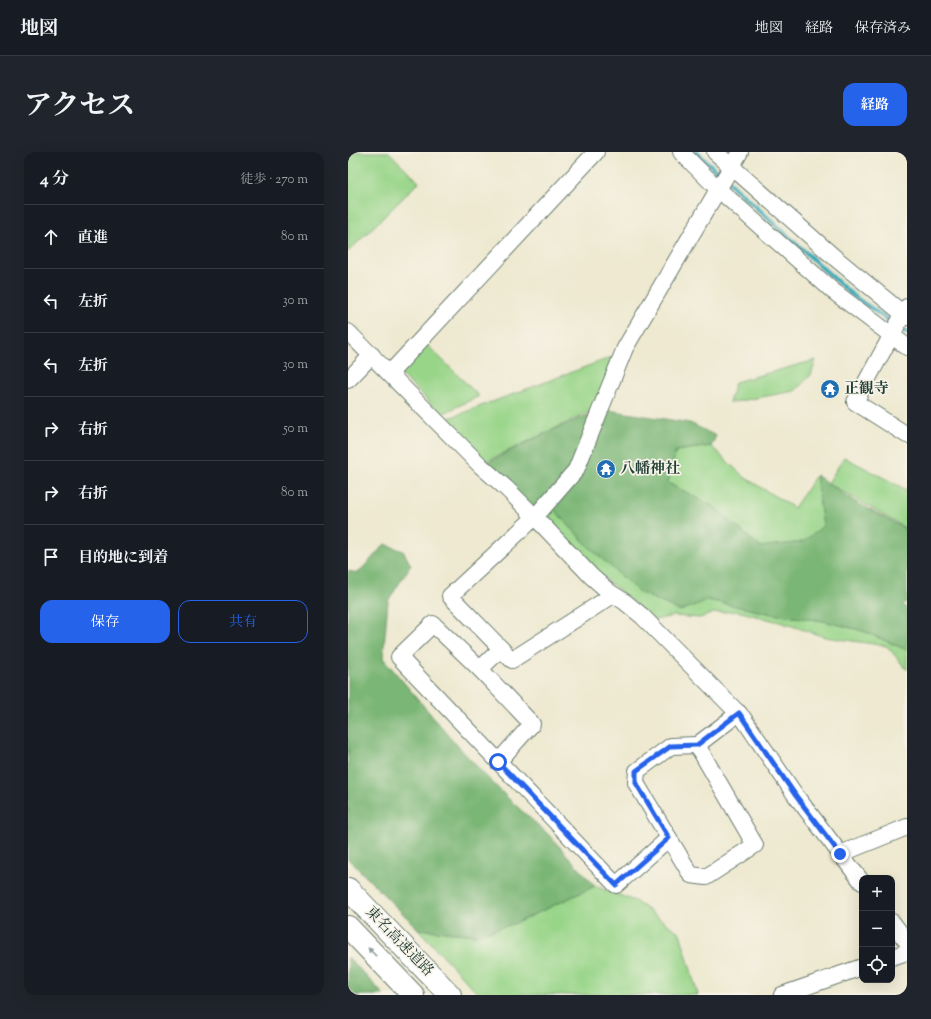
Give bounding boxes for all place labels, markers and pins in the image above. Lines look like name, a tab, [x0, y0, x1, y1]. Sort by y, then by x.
temple icon: 正観寺	[819, 378, 841, 400]
place label: 正観寺	[844, 379, 889, 400]
temple icon: 八幡神社	[595, 458, 617, 480]
place label: 八幡神社	[620, 459, 680, 480]

